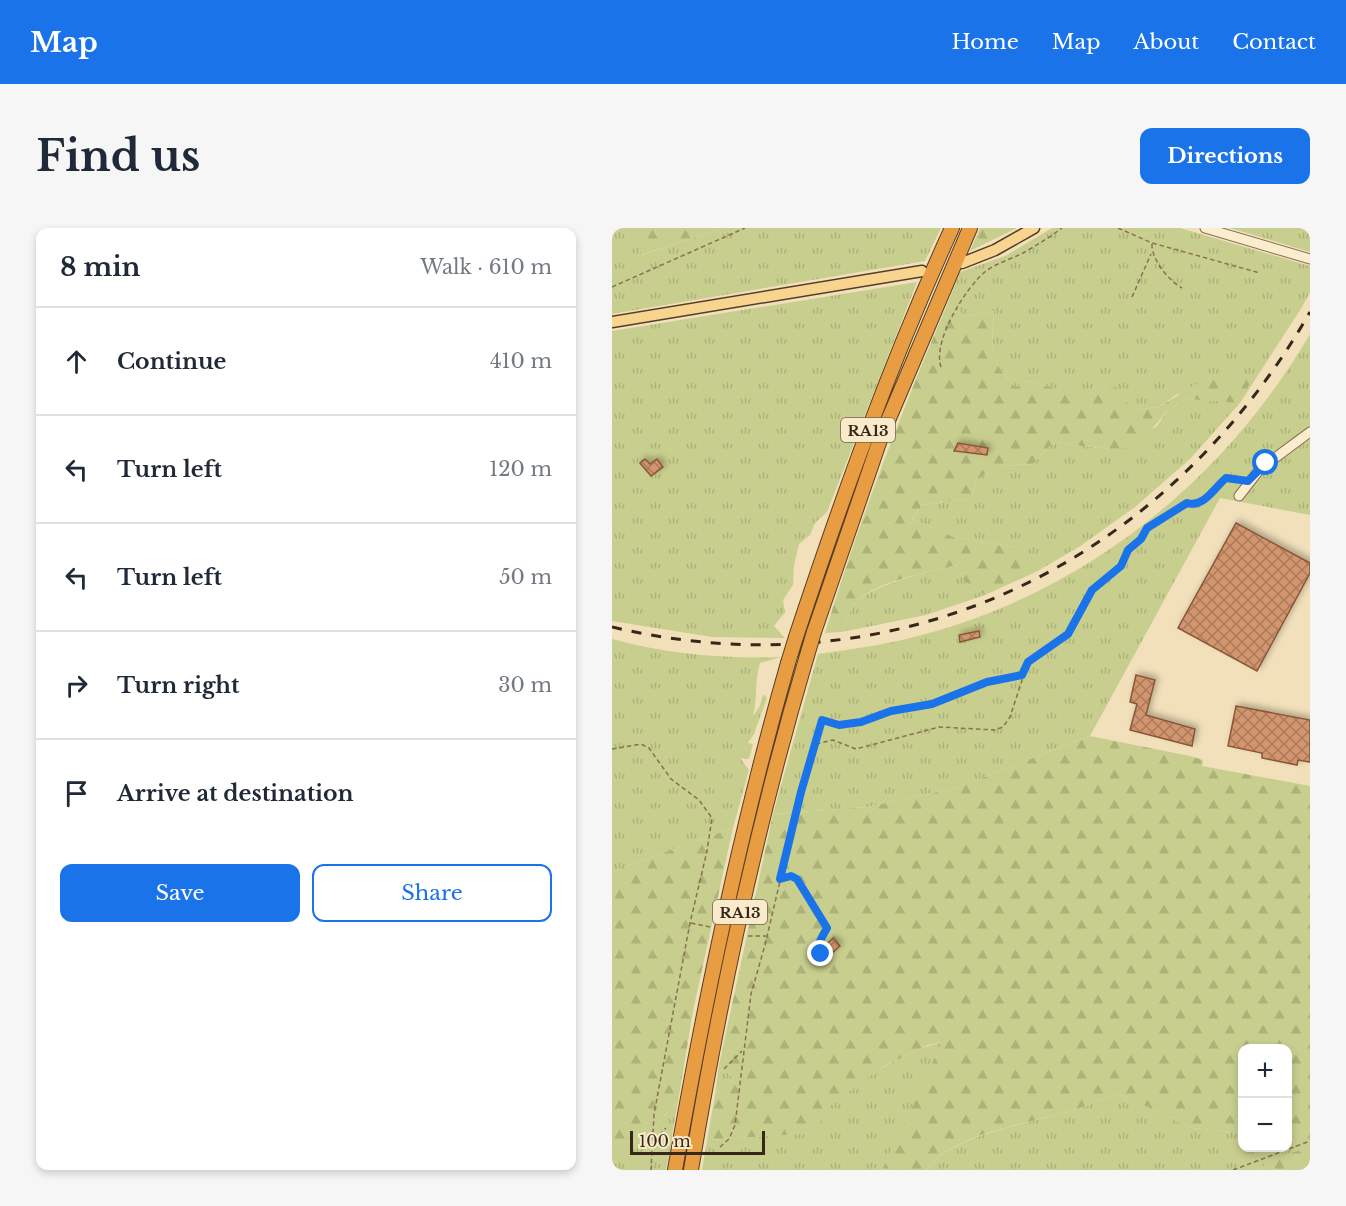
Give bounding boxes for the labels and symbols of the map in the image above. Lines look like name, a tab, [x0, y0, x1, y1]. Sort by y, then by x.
road number: RA13	[841, 418, 895, 442]
route start	[1252, 449, 1278, 475]
road number: RA13	[713, 900, 767, 924]
route end	[807, 940, 833, 966]
scale bar	[630, 1128, 765, 1156]

